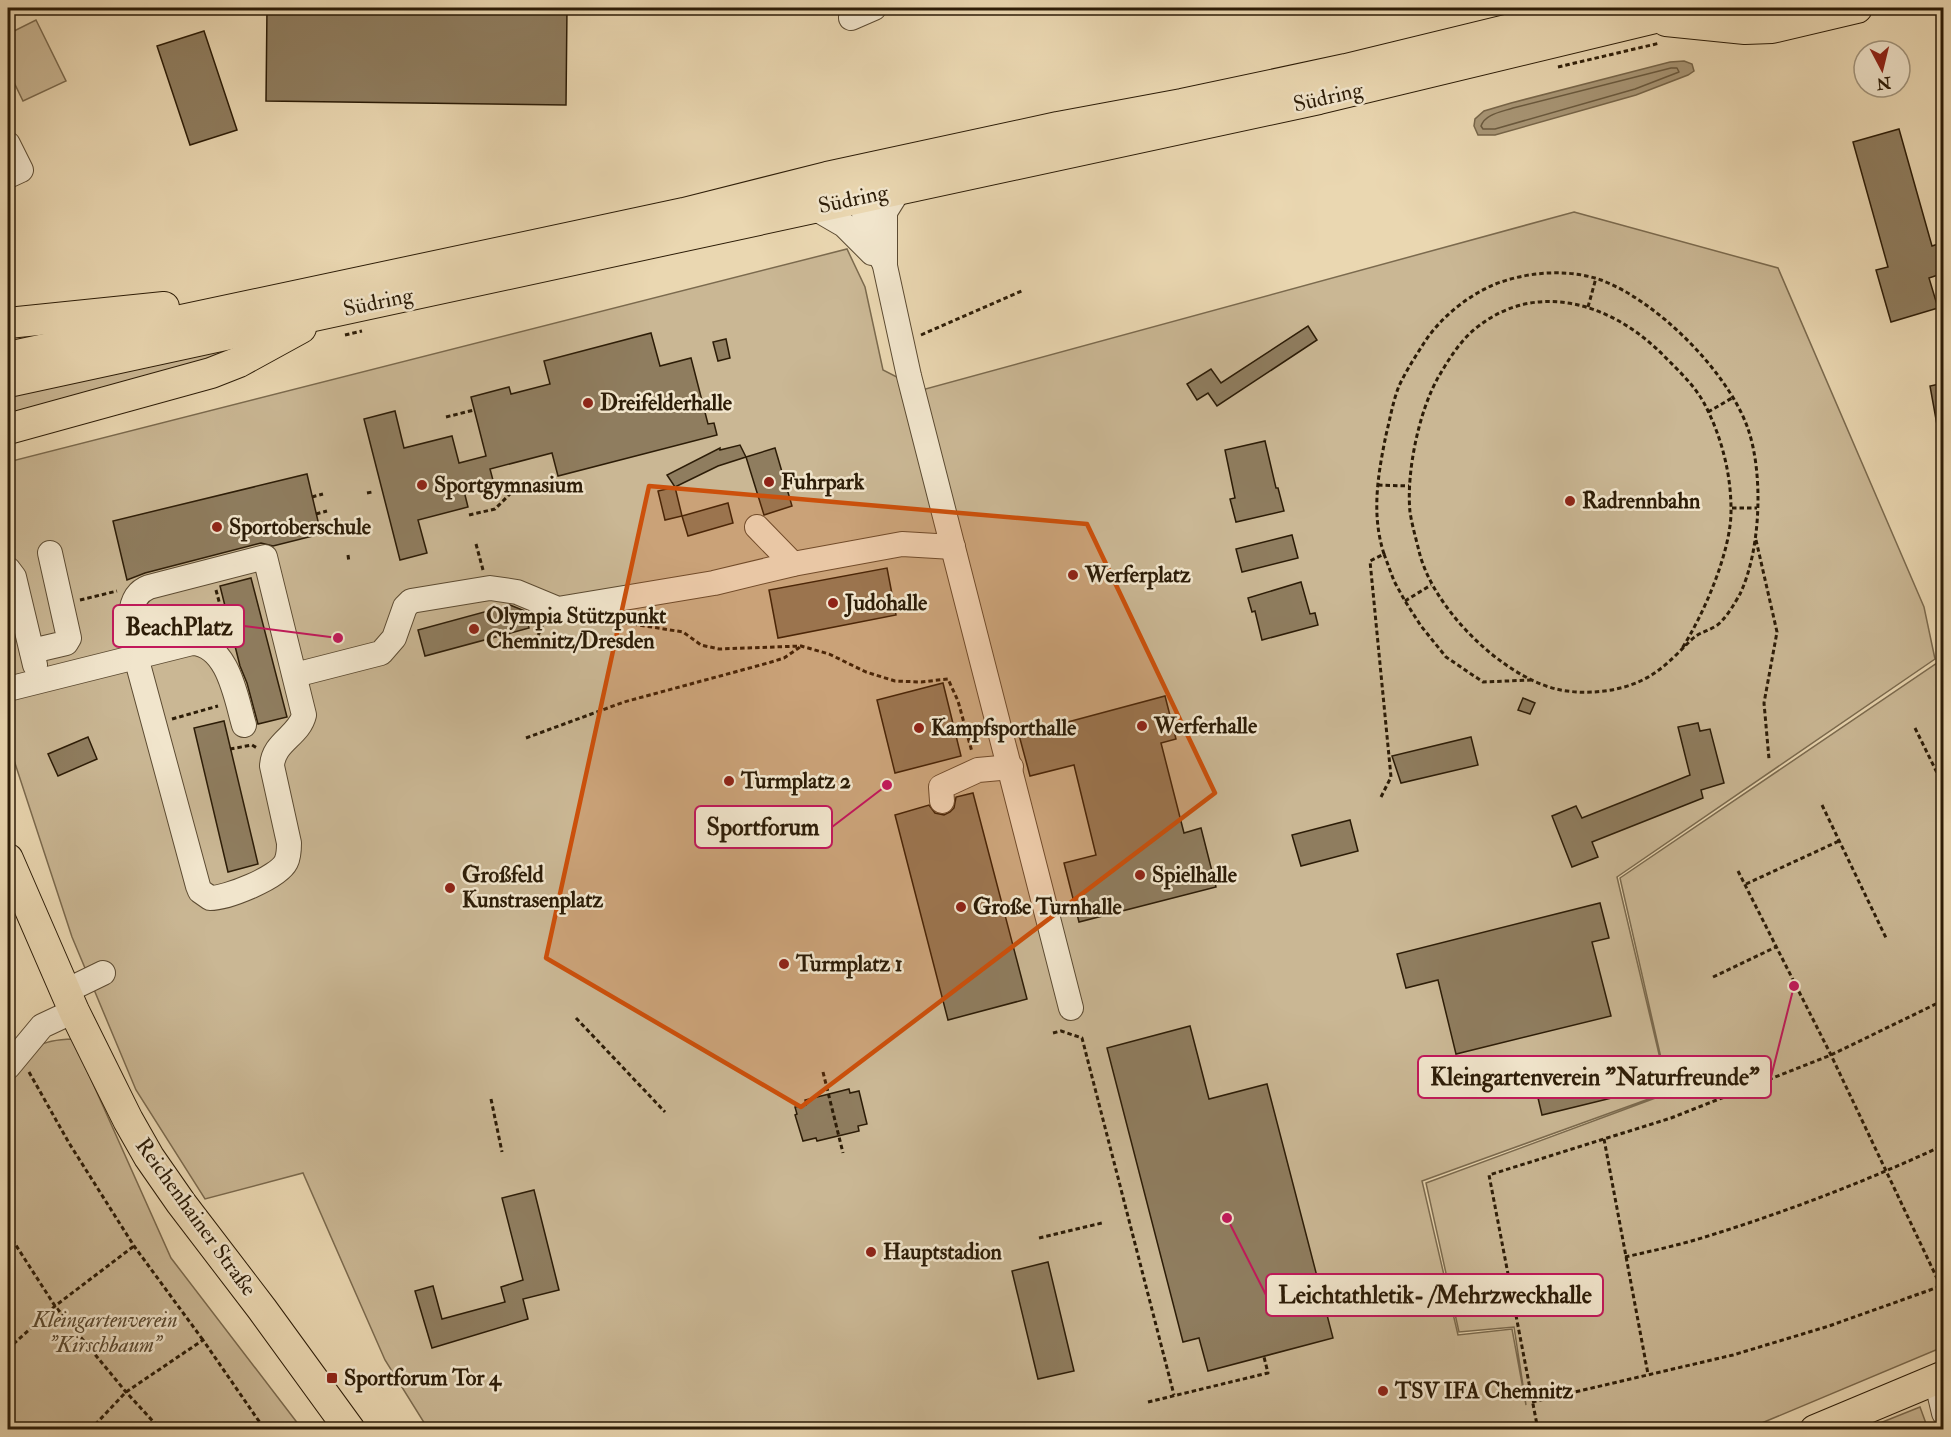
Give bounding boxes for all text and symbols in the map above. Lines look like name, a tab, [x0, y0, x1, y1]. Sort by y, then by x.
north arrow	[1852, 39, 1912, 99]
text: N	[1875, 72, 1893, 94]
street label: Südring	[1290, 75, 1367, 119]
street label: Südring	[816, 178, 892, 220]
street label: Südring	[341, 281, 417, 323]
place label: Dreifelderhalle	[600, 389, 733, 417]
marker: Dreifelderhalle	[581, 396, 595, 410]
place label: Fuhrpark	[781, 468, 865, 497]
place label: Sportgymnasium	[434, 471, 584, 500]
marker: Fuhrpark	[762, 475, 776, 489]
marker: Sportgymnasium	[415, 478, 429, 492]
place label: Radrennbahn	[1582, 487, 1701, 515]
marker: Radrennbahn	[1563, 494, 1577, 508]
place label: Sportoberschule	[229, 513, 372, 542]
marker: Sportoberschule	[210, 520, 224, 534]
place label: Werferplatz	[1084, 561, 1191, 590]
marker: Werferplatz	[1066, 568, 1080, 582]
place label: Judohalle	[844, 589, 928, 618]
marker: Judohalle	[826, 596, 840, 610]
place label: Olympia Stützpunkt Chemnitz/Dresden	[486, 602, 667, 655]
callout: BeachPlatz	[113, 605, 244, 647]
text: BeachPlatz	[125, 612, 233, 643]
marker: Olympia Stützpunkt Chemnitz/Dresden	[467, 622, 481, 636]
place label: Werferhalle	[1153, 712, 1258, 740]
place label: Kampfsporthalle	[931, 714, 1077, 743]
marker: Werferhalle	[1135, 719, 1149, 733]
marker: Kampfsporthalle	[912, 721, 926, 735]
place label: Turmplatz 2	[740, 767, 851, 796]
marker: Turmplatz 2	[722, 774, 736, 788]
callout: Sportforum	[695, 806, 832, 848]
text: Sportforum	[707, 812, 820, 843]
place label: Großfeld Kunstrasenplatz	[462, 861, 603, 915]
place label: Spielhalle	[1152, 861, 1238, 890]
marker: Spielhalle	[1133, 868, 1147, 882]
marker: Großfeld Kunstrasenplatz	[443, 881, 457, 895]
place label: Große Turnhalle	[973, 893, 1123, 921]
marker: Große Turnhalle	[954, 900, 968, 914]
place label: Turmplatz 1	[795, 950, 903, 979]
marker: Turmplatz 1	[777, 957, 791, 971]
callout: Kleingartenverein "Naturfreunde"	[1418, 1056, 1771, 1098]
text: Kleingartenverein "Naturfreunde"	[1430, 1062, 1760, 1093]
street label: Reichenhainer Straße	[129, 1132, 263, 1302]
place label: Hauptstadion	[883, 1238, 1003, 1267]
marker: Hauptstadion	[864, 1245, 878, 1259]
callout: Leichtathletik- /Mehrzweckhalle	[1266, 1274, 1603, 1316]
text: Leichtathletik- /Mehrzweckhalle	[1278, 1280, 1592, 1311]
park label: Kleingartenverein "Kirschbaum"	[31, 1306, 178, 1359]
place label: Sportforum Tor 4	[344, 1364, 503, 1393]
marker: Sportforum Tor 4	[325, 1371, 339, 1385]
place label: TSV IFA Chemnitz	[1394, 1377, 1573, 1405]
marker: TSV IFA Chemnitz	[1376, 1384, 1390, 1398]

